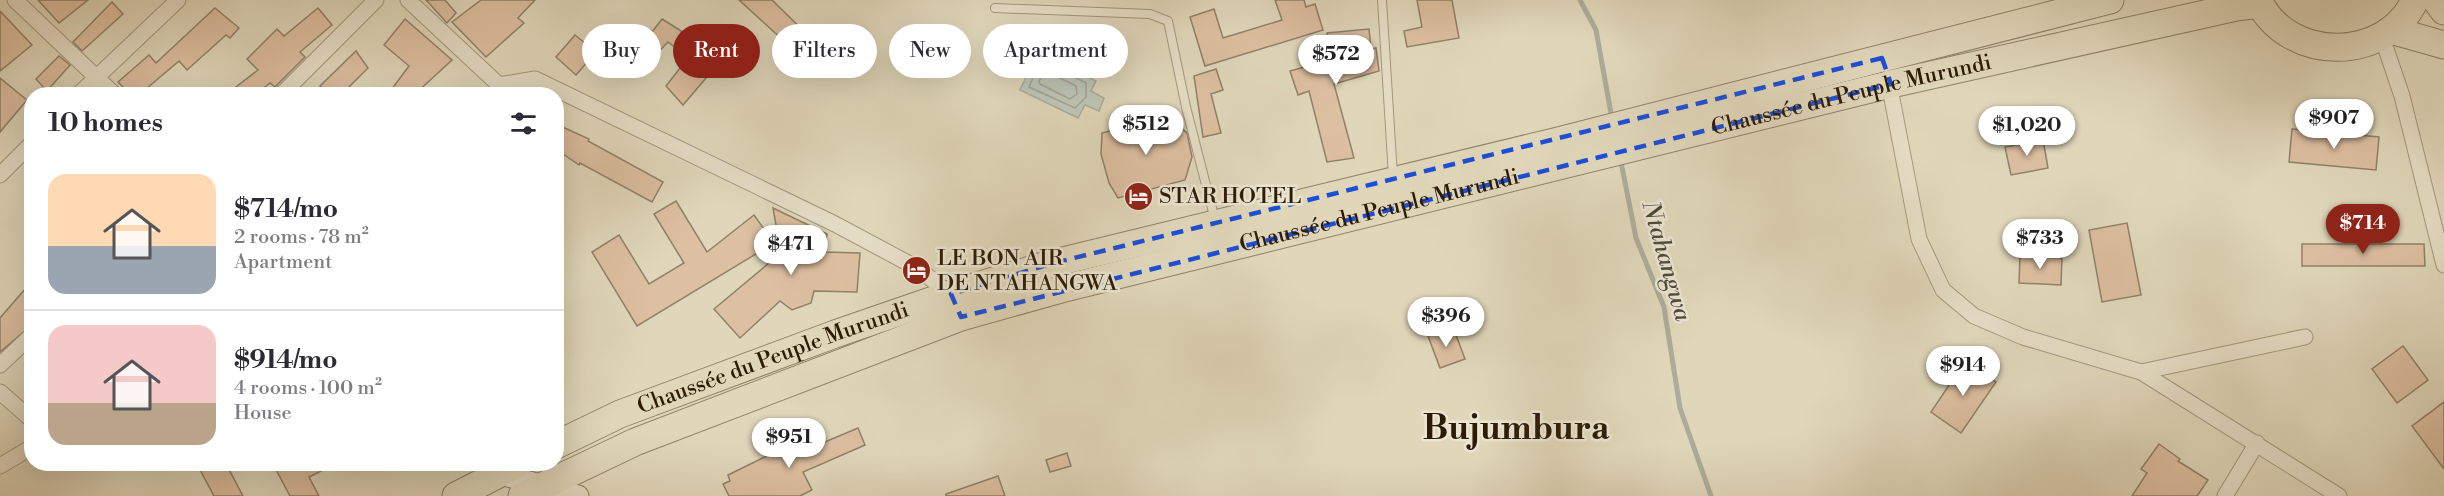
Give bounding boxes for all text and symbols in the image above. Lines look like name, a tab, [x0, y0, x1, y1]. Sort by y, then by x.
chip: Buy	[582, 24, 661, 78]
chip: Rent	[673, 24, 760, 78]
chip: Filters	[772, 24, 877, 78]
chip: New	[889, 24, 971, 78]
chip: Apartment	[983, 24, 1128, 78]
pin: $572	[1300, 35, 1372, 86]
text: $572	[1312, 42, 1360, 67]
street label: Chaussée du Peuple Murundi	[1708, 48, 1994, 141]
pin: $907	[2298, 99, 2370, 150]
pin: $512	[1110, 105, 1182, 156]
pin: $1,020	[1978, 106, 2076, 157]
text: $907	[2309, 106, 2359, 131]
text: 10 homes	[48, 107, 163, 139]
icon: filters	[507, 107, 540, 140]
text: $512	[1123, 112, 1169, 137]
text: $1,020	[1992, 113, 2062, 138]
street label: Chaussée du Peuple Murundi	[1236, 163, 1522, 258]
hotel icon: STAR HOTEL	[1122, 180, 1154, 212]
place label: STAR HOTEL	[1159, 183, 1301, 210]
text: $714/mo	[234, 193, 338, 225]
water label: Ntahangwa	[1634, 196, 1698, 325]
icon: home	[96, 198, 168, 270]
pin: $714	[2327, 204, 2399, 255]
text: $714	[2340, 211, 2386, 236]
pin: $733	[2004, 219, 2076, 270]
text: 2 rooms · 78 m²	[234, 225, 369, 250]
pin: $471	[755, 225, 827, 276]
text: $733	[2016, 226, 2064, 251]
text: $471	[768, 232, 814, 257]
place label: LE BON AIR DE NTAHANGWA	[937, 245, 1118, 297]
text: Apartment	[234, 250, 332, 275]
hotel icon: LE BON AIR DE NTAHANGWA	[900, 255, 932, 287]
street label: Chaussée du Peuple Murundi	[633, 296, 912, 420]
pin: $396	[1410, 297, 1482, 348]
text: $396	[1421, 304, 1471, 329]
text: $914/mo	[234, 344, 338, 376]
pin: $914	[1927, 346, 1999, 397]
icon: home	[96, 349, 168, 421]
text: $914	[1940, 353, 1986, 378]
text: 4 rooms · 100 m²	[234, 376, 382, 401]
text: House	[234, 401, 292, 426]
district label: Bujumbura	[1423, 408, 1610, 450]
pin: $951	[753, 418, 825, 469]
text: $951	[766, 425, 812, 450]

